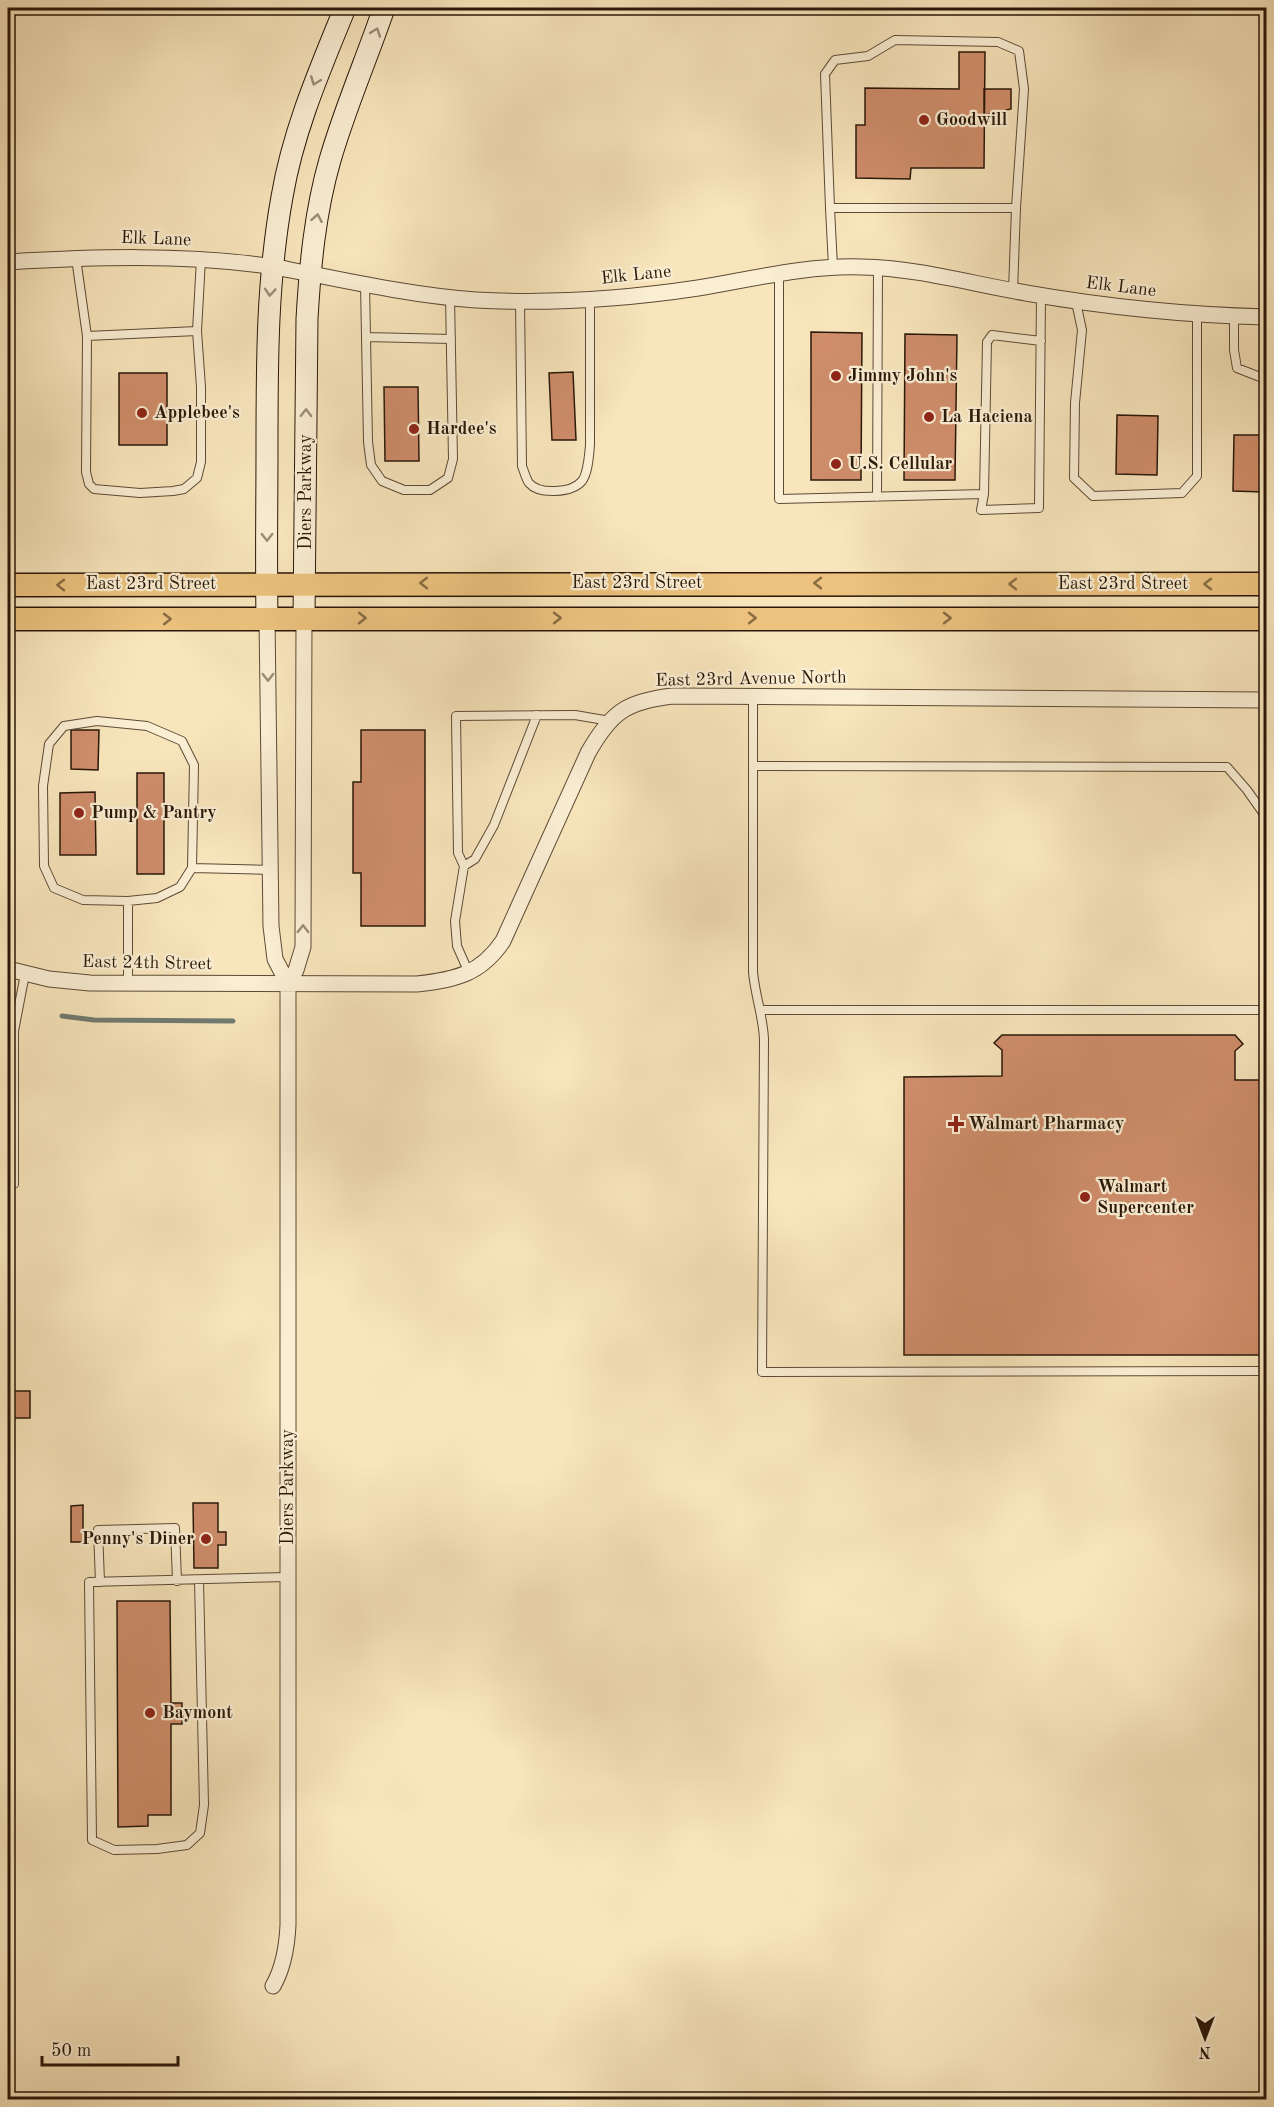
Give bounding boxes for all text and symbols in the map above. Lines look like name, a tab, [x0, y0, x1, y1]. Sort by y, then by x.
one-way arrow	[368, 28, 381, 38]
one-way arrow	[310, 75, 322, 86]
place label: Goodwill	[936, 111, 1008, 129]
marker: Goodwill	[917, 113, 931, 127]
one-way arrow	[310, 214, 323, 224]
street label: Elk Lane	[120, 229, 192, 249]
street label: Elk Lane	[600, 262, 672, 288]
street label: Elk Lane	[1085, 274, 1157, 300]
one-way arrow	[264, 287, 277, 296]
place label: Jimmy John's	[848, 367, 958, 385]
marker: Jimmy John's	[829, 369, 843, 383]
place label: Applebee's	[154, 404, 240, 422]
marker: Applebee's	[135, 406, 149, 420]
one-way arrow	[300, 408, 312, 417]
place label: La Haciena	[941, 408, 1033, 426]
marker: La Haciena	[922, 410, 936, 424]
place label: Hardee's	[426, 420, 497, 438]
marker: Hardee's	[407, 422, 421, 436]
street label: Diers Parkway	[297, 434, 315, 550]
place label: U.S. Cellular	[848, 455, 953, 473]
marker: U.S. Cellular	[829, 457, 843, 471]
one-way arrow	[261, 533, 273, 542]
street label: East 23rd Street	[572, 574, 702, 592]
street label: East 23rd Street	[86, 575, 216, 593]
street label: East 23rd Street	[1058, 575, 1188, 593]
one-way arrow	[419, 577, 428, 589]
one-way arrow	[814, 577, 823, 589]
one-way arrow	[1009, 578, 1018, 590]
one-way arrow	[1204, 578, 1213, 590]
one-way arrow	[57, 579, 66, 591]
one-way arrow	[358, 612, 367, 624]
one-way arrow	[553, 612, 562, 624]
one-way arrow	[748, 612, 757, 624]
one-way arrow	[943, 612, 952, 624]
one-way arrow	[163, 613, 172, 625]
street label: East 23rd Avenue North	[655, 668, 847, 690]
one-way arrow	[262, 672, 274, 681]
place label: Pump & Pantry	[91, 804, 217, 822]
marker: Pump & Pantry	[72, 806, 86, 820]
one-way arrow	[297, 925, 309, 934]
street label: East 24th Street	[82, 953, 212, 973]
place label: Walmart Pharmacy	[968, 1115, 1124, 1133]
marker: Walmart Pharmacy	[949, 1117, 963, 1131]
place label: Walmart Supercenter	[1097, 1178, 1194, 1217]
marker: Walmart Supercenter	[1078, 1190, 1092, 1204]
street label: Diers Parkway	[279, 1429, 297, 1545]
place label: Penny's Diner	[81, 1530, 194, 1548]
marker: Penny's Diner	[199, 1532, 213, 1546]
place label: Baymont	[162, 1704, 233, 1722]
marker: Baymont	[143, 1706, 157, 1720]
north arrow	[1175, 2008, 1235, 2068]
scale bar	[42, 2029, 178, 2067]
text: 50 m	[51, 2042, 91, 2060]
text: N	[1198, 2043, 1211, 2059]

